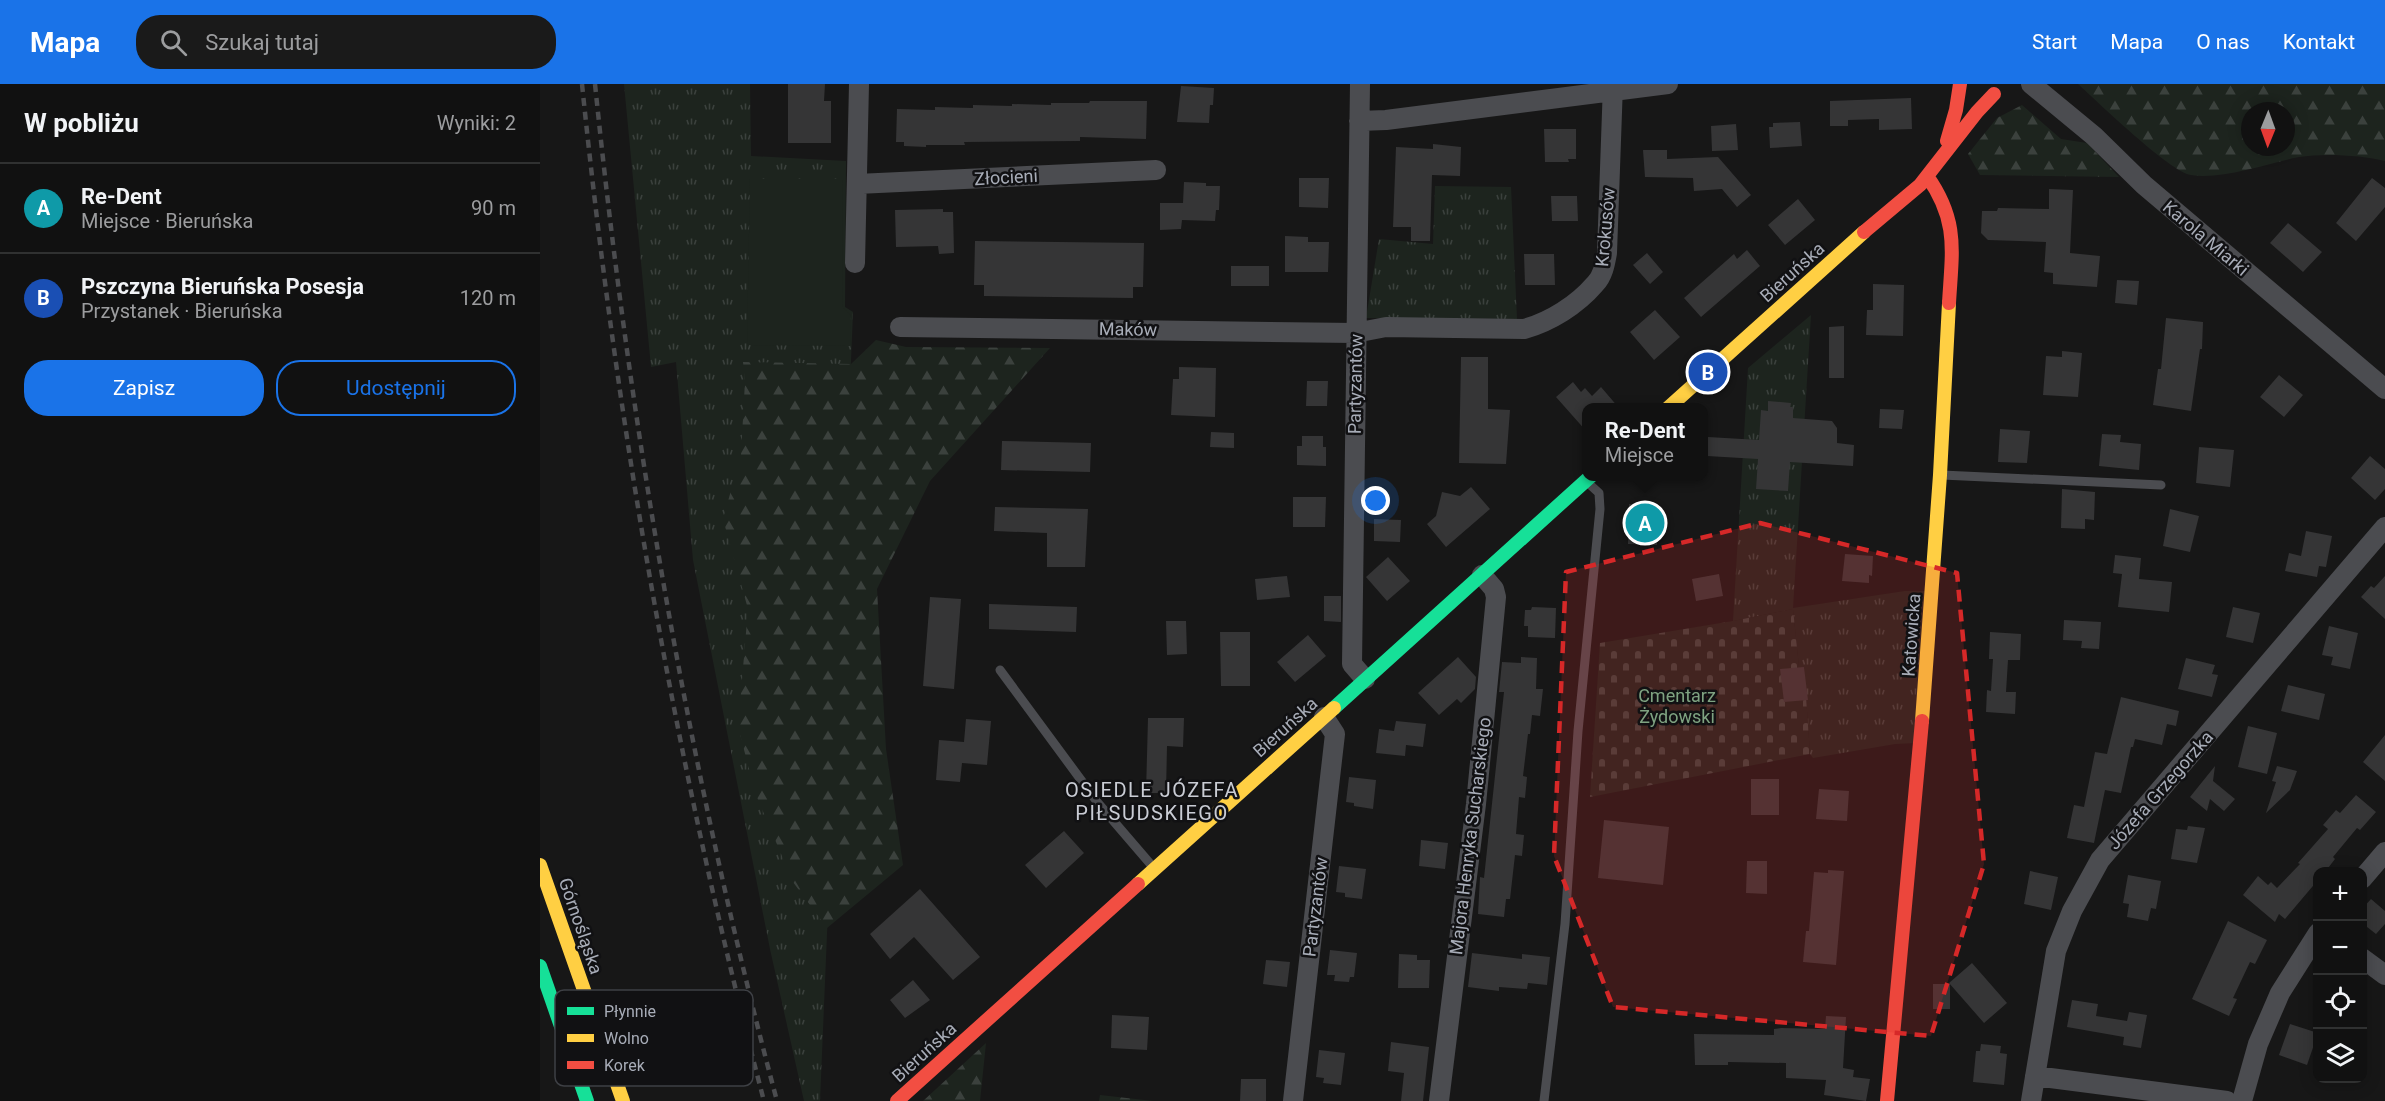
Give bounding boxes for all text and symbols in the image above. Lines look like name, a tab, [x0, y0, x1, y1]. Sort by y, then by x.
search box	[136, 15, 556, 69]
text: Mapa	[30, 26, 100, 59]
icon: search	[157, 26, 190, 59]
text: Szukaj tutaj	[205, 30, 319, 55]
text: Start	[2032, 30, 2077, 54]
text: Mapa	[2110, 30, 2163, 54]
text: O nas	[2196, 30, 2250, 54]
text: Kontakt	[2283, 30, 2355, 54]
north arrow	[2241, 102, 2295, 156]
text: W pobliżu	[24, 108, 139, 138]
text: Wyniki: 2	[437, 111, 516, 135]
street label: Złocieni	[974, 165, 1038, 189]
text: Re-Dent	[81, 184, 162, 209]
street label: Krokusów	[1591, 186, 1619, 268]
text: A	[37, 196, 50, 220]
text: 90 m	[471, 196, 516, 220]
street label: Karola Miarki	[2159, 196, 2253, 280]
text: Miejsce · Bieruńska	[81, 209, 253, 233]
street label: Bieruńska	[1756, 238, 1828, 306]
text: Pszczyna Bieruńska Posesja	[81, 274, 364, 299]
text: B	[37, 286, 50, 310]
text: 120 m	[460, 286, 516, 310]
text: Przystanek · Bieruńska	[81, 299, 283, 323]
street label: Maków	[1099, 318, 1158, 340]
street label: Partyzantów	[1344, 333, 1366, 434]
pin: B	[1688, 350, 1728, 394]
button: Zapisz	[24, 360, 264, 416]
button: Udostępnij	[276, 360, 516, 416]
popup	[1582, 403, 1708, 481]
text: Re-Dent	[1605, 418, 1685, 443]
text: Miejsce	[1605, 443, 1674, 467]
your location	[1361, 486, 1390, 515]
pin: A	[1626, 500, 1664, 546]
street label: Katowicka	[1898, 593, 1924, 677]
park label: Cmentarz Żydowski	[1638, 685, 1716, 727]
street label: Bieruńska	[1249, 693, 1321, 761]
street label: Majora Henryka Sucharskiego	[1445, 716, 1495, 956]
street label: Józefa Grzegorzka	[2103, 727, 2217, 853]
district label: OSIEDLE JÓZEFA PIŁSUDSKIEGO	[1065, 778, 1239, 825]
street label: Partyzantów	[1298, 856, 1332, 958]
map controls	[2313, 867, 2367, 1083]
button: +	[2313, 867, 2367, 921]
street label: Górnośląska	[555, 875, 607, 977]
button: −	[2313, 921, 2367, 975]
button: locate	[2313, 975, 2367, 1029]
legend	[555, 990, 753, 1086]
text: Płynnie	[604, 1002, 656, 1021]
street label: Bieruńska	[888, 1018, 960, 1086]
text: Wolno	[604, 1029, 649, 1048]
button: layers	[2313, 1029, 2367, 1083]
text: Korek	[604, 1056, 646, 1075]

